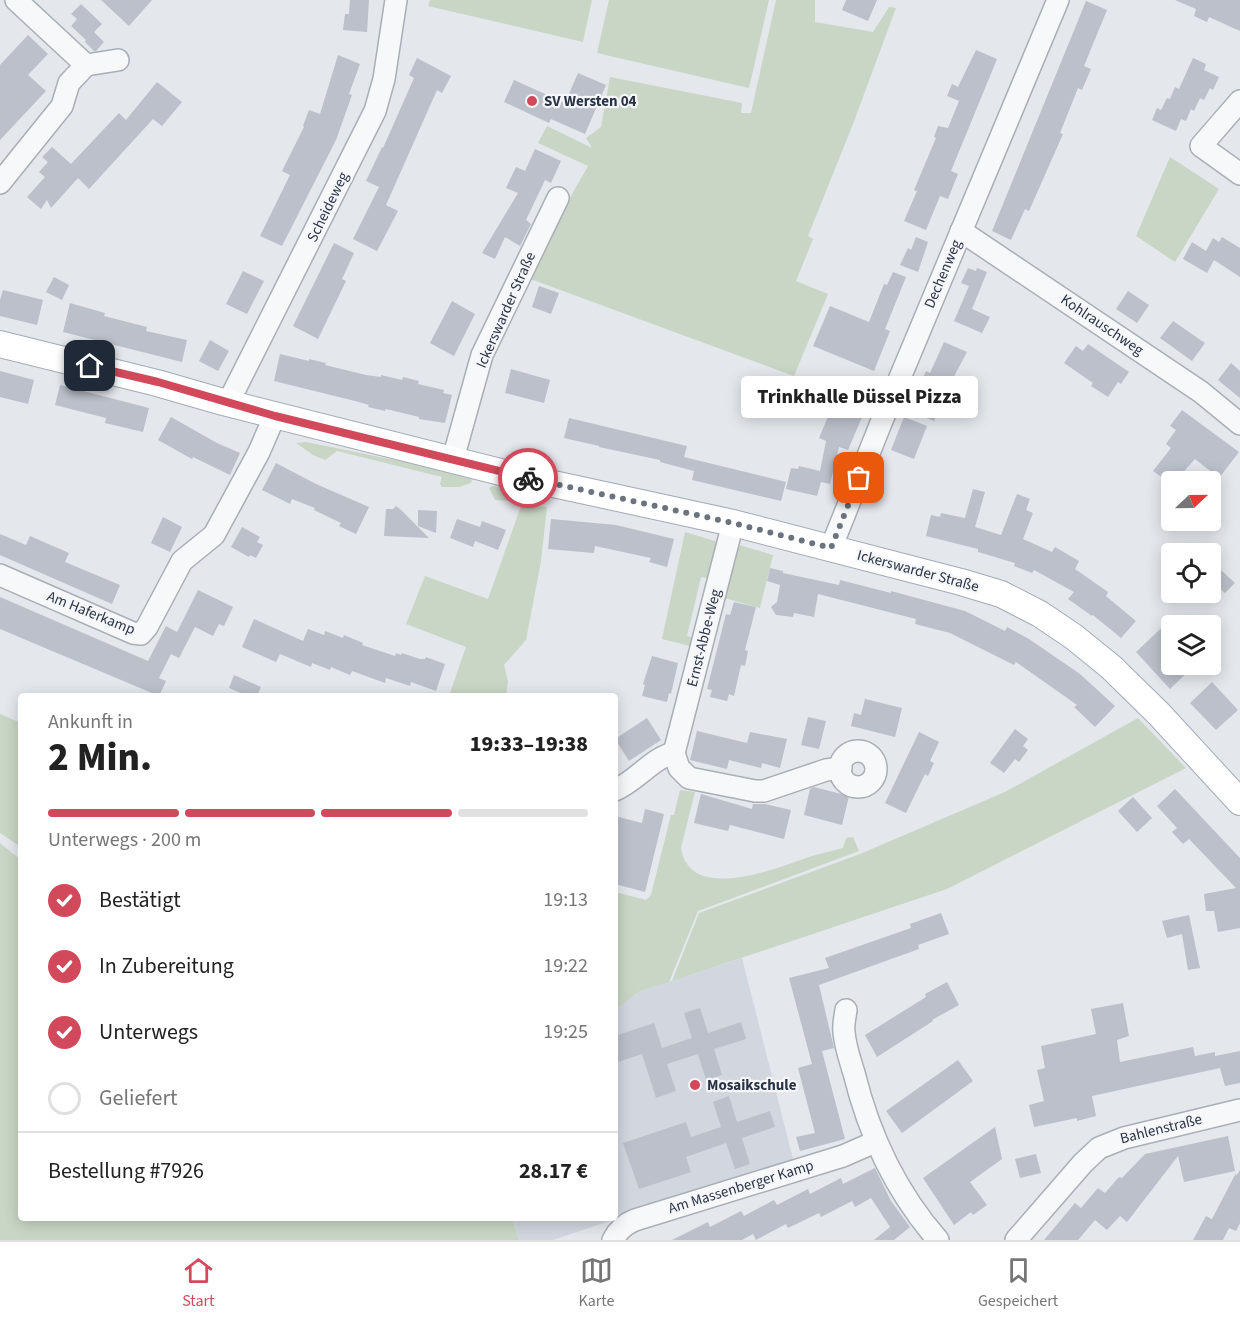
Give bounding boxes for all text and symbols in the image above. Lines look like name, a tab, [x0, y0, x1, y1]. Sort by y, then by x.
place label: SV Wersten 04	[544, 91, 637, 112]
marker: SV Wersten 04	[525, 94, 539, 108]
street label: Scheideweg	[302, 168, 354, 246]
street label: Dechenweg	[919, 236, 967, 312]
street label: Ickerswarder Straße	[471, 249, 541, 371]
street label: Kohlrauschweg	[1056, 289, 1148, 361]
pin	[64, 340, 115, 391]
icon: home	[73, 349, 106, 382]
callout: Trinkhalle Düssel Pizza	[740, 376, 978, 418]
text: Trinkhalle Düssel Pizza	[757, 383, 962, 411]
courier	[498, 448, 558, 508]
pin	[833, 452, 884, 503]
icon: bag	[842, 461, 875, 494]
icon: bike	[512, 462, 545, 495]
north arrow	[1161, 471, 1221, 531]
map controls	[1161, 471, 1221, 675]
button: locate	[1161, 543, 1221, 603]
street label: Ickerswarder Straße	[855, 545, 981, 597]
street label: Am Haferkamp	[44, 586, 138, 640]
street label: Ernst-Abbe-Weg	[682, 586, 726, 689]
button: layers	[1161, 615, 1221, 675]
text: Ankunft in	[48, 708, 133, 736]
text: 19:33–19:38	[470, 728, 588, 760]
text: 2 Min.	[48, 730, 152, 786]
text: Unterwegs · 200 m	[48, 826, 201, 854]
icon: check	[48, 884, 81, 917]
text: Bestätigt	[99, 884, 181, 916]
text: 19:13	[543, 886, 588, 914]
icon: check	[48, 950, 81, 983]
text: In Zubereitung	[99, 950, 234, 982]
text: 19:22	[543, 952, 588, 980]
icon: check	[48, 1016, 81, 1049]
text: Unterwegs	[99, 1016, 198, 1048]
text: 19:25	[543, 1018, 588, 1046]
place label: Mosaikschule	[707, 1075, 797, 1096]
marker: Mosaikschule	[688, 1078, 702, 1092]
text: Geliefert	[99, 1082, 178, 1114]
street label: Bahlenstraße	[1118, 1109, 1204, 1149]
text: Bestellung #7926	[48, 1155, 204, 1187]
text: 28.17 €	[519, 1155, 588, 1187]
street label: Am Massenberger Kamp	[666, 1155, 816, 1219]
tab: Start	[182, 1254, 215, 1312]
tab: Karte	[578, 1254, 614, 1312]
tab: Gespeichert	[978, 1254, 1058, 1312]

